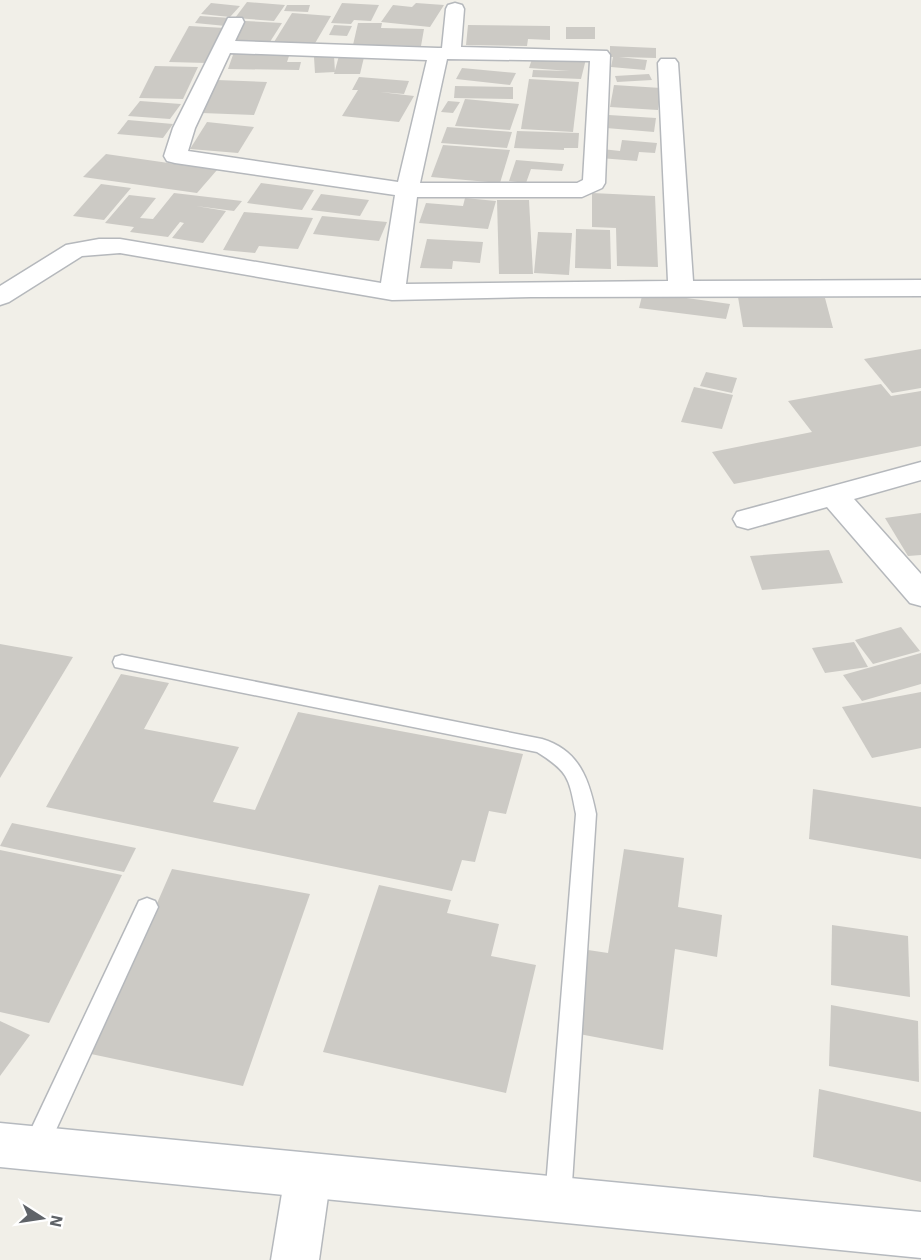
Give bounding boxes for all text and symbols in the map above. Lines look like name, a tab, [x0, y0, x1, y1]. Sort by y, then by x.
north arrow	[12, 1188, 72, 1248]
text: N	[46, 1213, 68, 1229]

